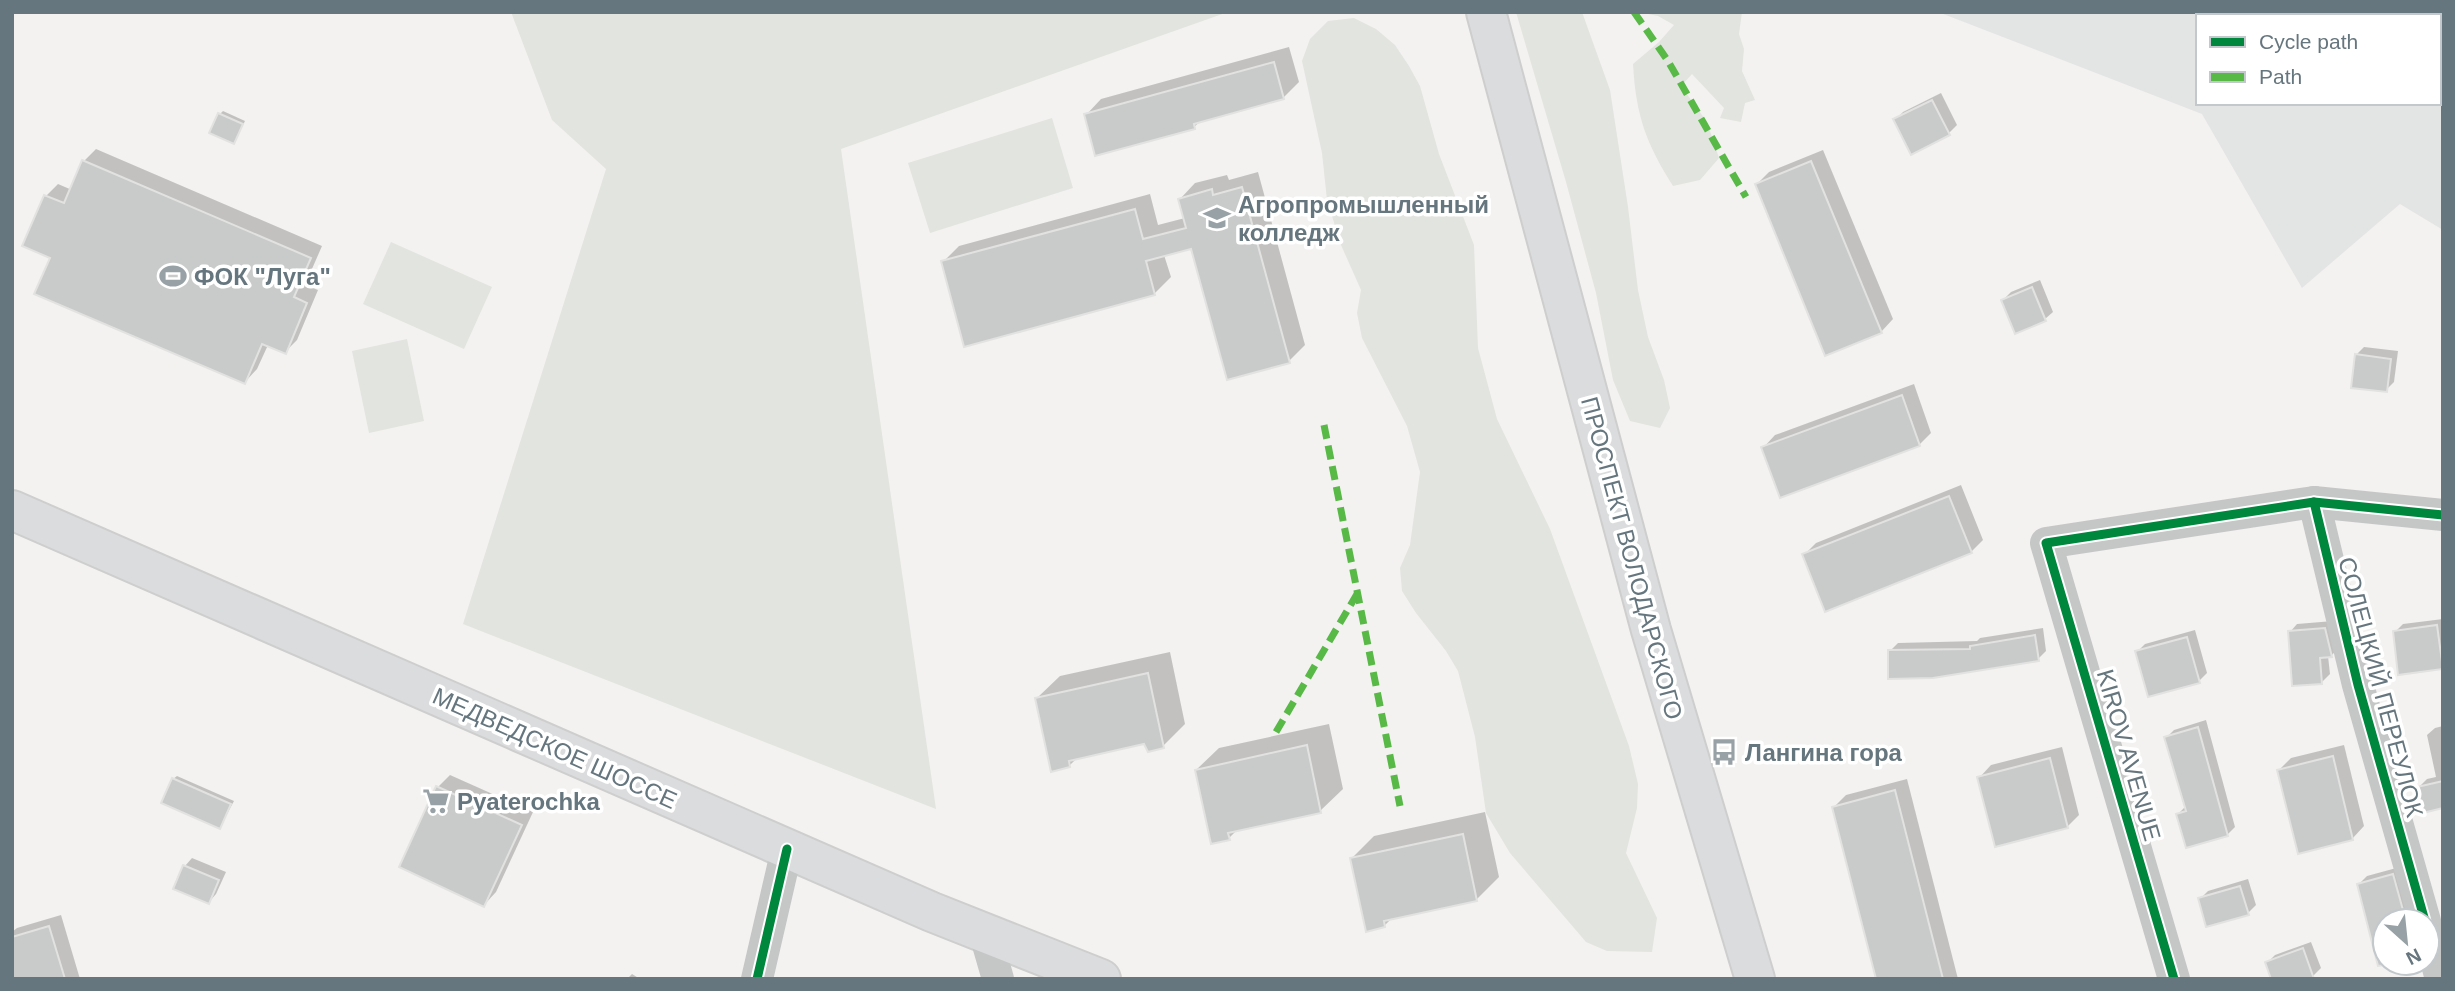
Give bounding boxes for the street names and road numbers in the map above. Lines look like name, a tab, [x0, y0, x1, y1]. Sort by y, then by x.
street label: ПРОСПЕКТ ВОЛОДАРСКОГО	[1576, 394, 1688, 722]
street label: СОЛЕЦКИЙ ПЕРЕУЛОК	[2333, 554, 2429, 820]
street label: KIROV AVENUE	[2092, 666, 2166, 844]
street label: МЕДВЕДСКОЕ ШОССЕ	[429, 682, 681, 814]

